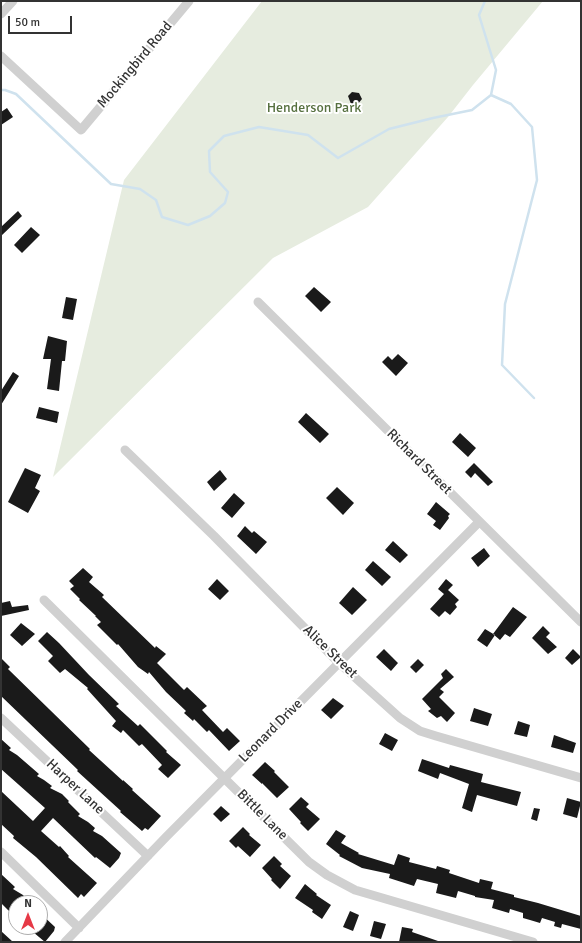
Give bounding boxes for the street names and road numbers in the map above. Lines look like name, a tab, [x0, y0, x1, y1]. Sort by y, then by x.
street label: Mockingbird Road	[94, 18, 176, 112]
street label: Richard Street	[383, 426, 455, 498]
street label: Alice Street	[299, 622, 361, 682]
street label: Leonard Drive	[236, 696, 306, 766]
street label: Harper Lane	[42, 756, 108, 818]
street label: Bittle Lane	[233, 786, 291, 844]

